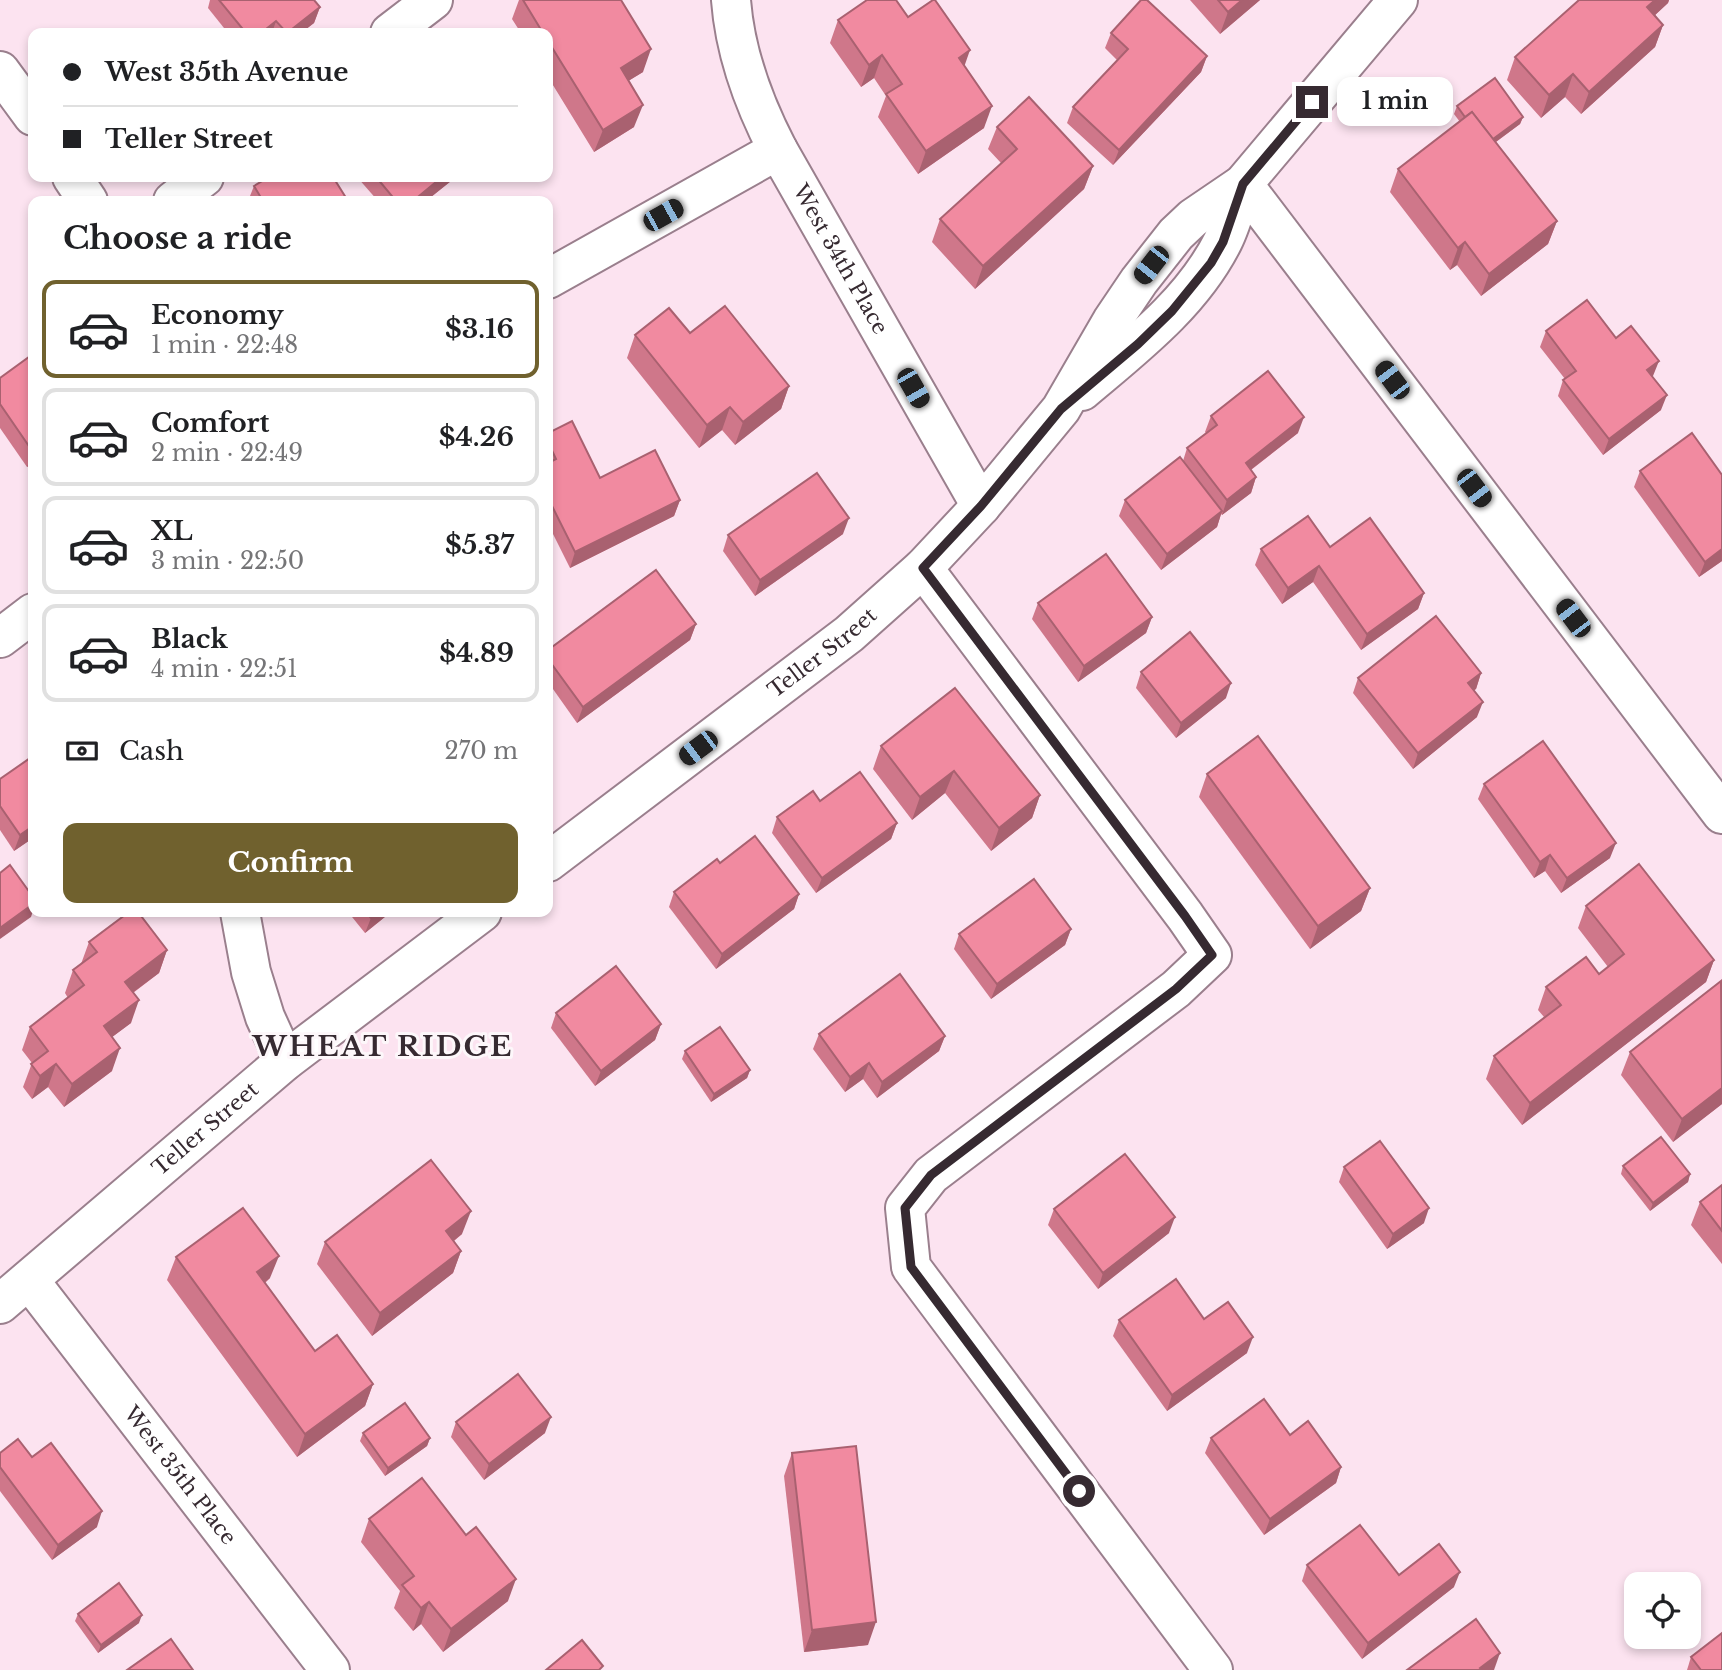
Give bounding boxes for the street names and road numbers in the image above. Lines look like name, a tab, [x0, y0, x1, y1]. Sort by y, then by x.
street label: West 34th Place	[787, 179, 893, 339]
street label: Teller Street	[763, 602, 882, 704]
street label: Teller Street	[147, 1076, 264, 1181]
street label: West 35th Place	[118, 1400, 242, 1550]

